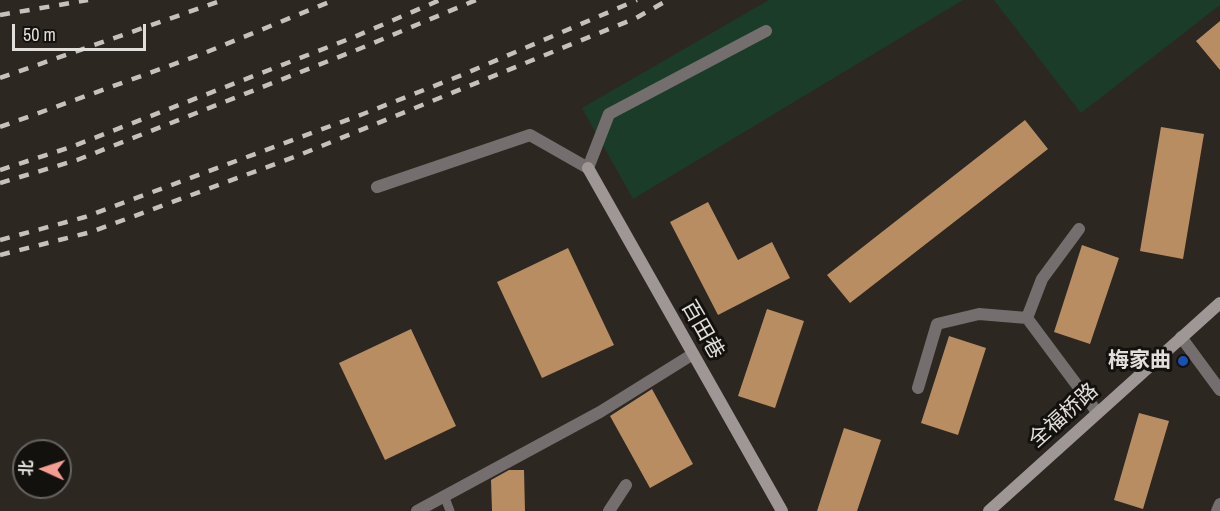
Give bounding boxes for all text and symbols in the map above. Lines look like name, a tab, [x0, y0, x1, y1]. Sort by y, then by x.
scale bar	[15, 12, 148, 50]
text: 50 m	[23, 22, 56, 47]
street label: 百田巷	[675, 296, 729, 364]
place label: 梅家曲	[1108, 348, 1171, 374]
marker: 梅家曲	[1176, 354, 1190, 368]
street label: 全福桥路	[1024, 379, 1104, 453]
north arrow	[12, 439, 72, 499]
text: 北	[15, 460, 37, 477]

